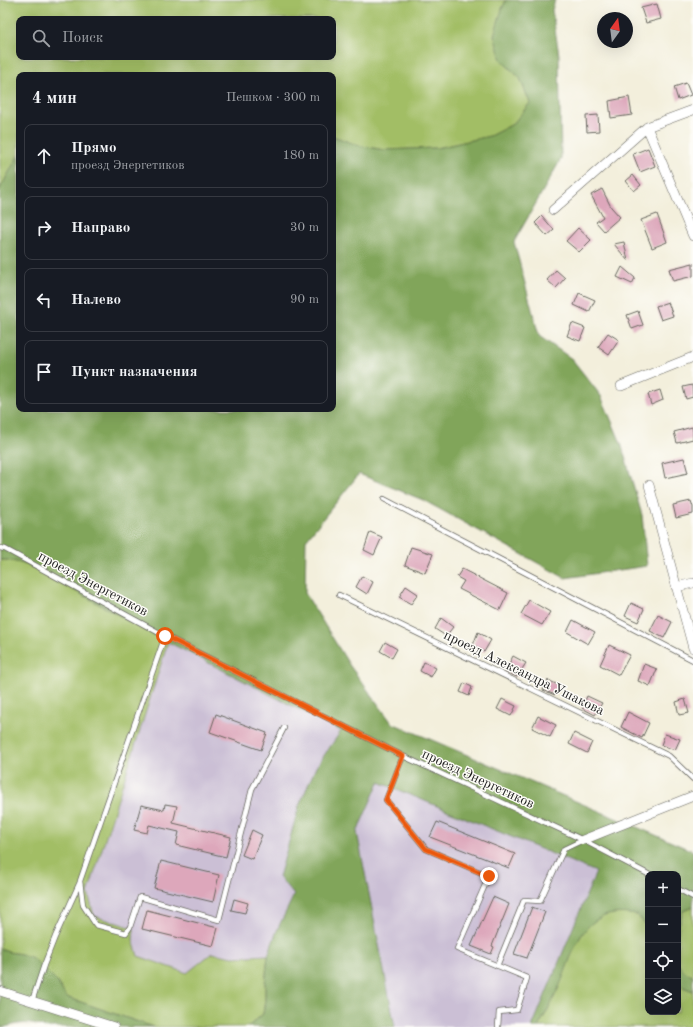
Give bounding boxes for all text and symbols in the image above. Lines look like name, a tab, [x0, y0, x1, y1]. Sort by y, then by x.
north arrow	[597, 12, 633, 48]
search box	[16, 16, 336, 60]
icon: search	[30, 27, 52, 49]
text: Поиск	[62, 31, 103, 46]
text: 4 мин	[32, 90, 77, 107]
text: Пешком · 300 m	[226, 91, 320, 104]
text: Прямо	[71, 141, 117, 156]
icon: ahead	[33, 145, 55, 167]
text: 180 m	[282, 149, 319, 162]
text: проезд Энергетиков	[71, 159, 184, 172]
icon: right	[33, 217, 55, 239]
text: Направо	[71, 221, 130, 236]
text: 30 m	[290, 221, 319, 234]
icon: left	[33, 289, 55, 311]
text: Налево	[71, 293, 121, 308]
text: 90 m	[290, 293, 319, 306]
icon: arrive	[33, 361, 55, 383]
text: Пункт назначения	[71, 365, 198, 380]
street label: проезд Энергетиков	[36, 549, 150, 619]
route start	[156, 627, 174, 645]
street label: проезд Александра Ушакова	[441, 628, 607, 718]
street label: проезд Энергетиков	[420, 747, 537, 811]
route end	[480, 867, 498, 885]
map controls	[645, 871, 681, 1015]
button: +	[645, 871, 681, 907]
button: −	[645, 907, 681, 943]
button: locate	[645, 943, 681, 979]
button: layers	[645, 979, 681, 1015]

